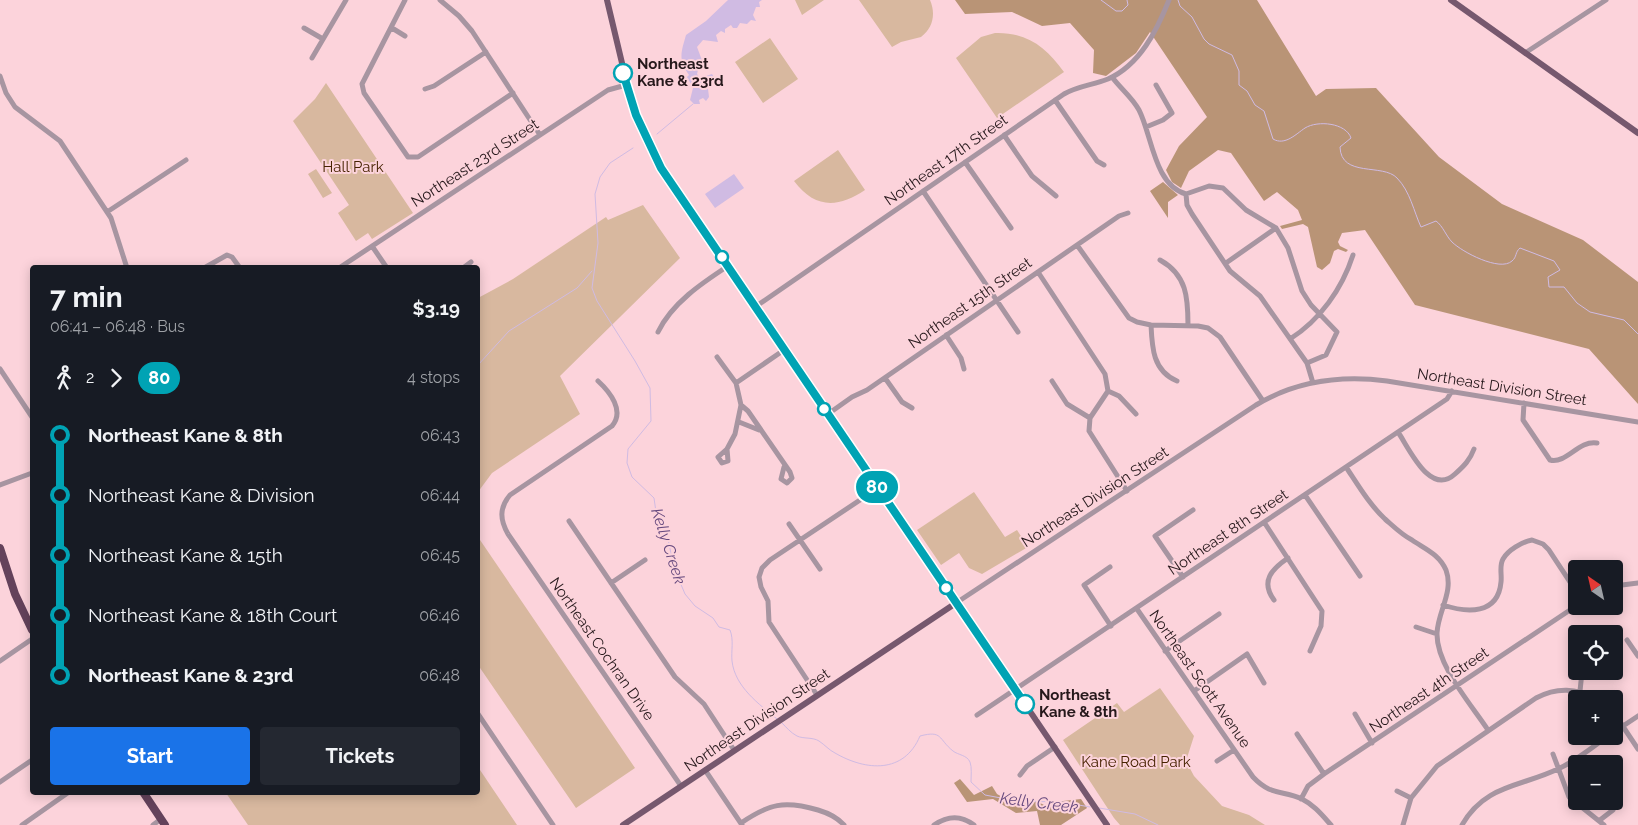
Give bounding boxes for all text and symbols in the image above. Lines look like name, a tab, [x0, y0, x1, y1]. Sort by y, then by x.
place label: Northeast Kane & 23rd	[637, 55, 724, 90]
marker: Northeast Kane & 23rd	[613, 63, 633, 83]
street label: Northeast 17th Street	[881, 111, 1011, 209]
street label: Northeast 23rd Street	[408, 115, 542, 211]
park label: Hall Park	[322, 158, 384, 176]
unlabelled marker	[715, 250, 729, 264]
street label: Northeast 15th Street	[905, 254, 1035, 352]
text: 7 min	[50, 281, 123, 314]
text: $3.19	[413, 297, 460, 319]
text: 06:41 – 06:48 · Bus	[50, 317, 185, 336]
icon: walk	[50, 364, 78, 392]
icon: forward	[102, 364, 130, 392]
street label: Northeast Division Street	[1416, 365, 1588, 409]
text: 80	[148, 367, 170, 388]
text: 2	[86, 368, 94, 387]
text: 4 stops	[407, 368, 460, 387]
unlabelled marker	[817, 402, 831, 416]
text: Northeast Kane & 8th	[88, 424, 283, 446]
text: 06:43	[420, 426, 460, 445]
street label: Northeast Division Street	[1018, 443, 1172, 551]
line badge: 80	[854, 471, 900, 503]
text: 80	[866, 476, 888, 497]
text: Northeast Kane & Division	[88, 484, 315, 506]
street label: Northeast 8th Street	[1165, 485, 1291, 579]
text: 06:44	[420, 486, 460, 505]
water label: Kelly Creek	[647, 506, 690, 587]
text: Northeast Kane & 15th	[88, 544, 283, 566]
text: 06:45	[420, 546, 460, 565]
north arrow	[1568, 560, 1622, 615]
map controls	[1568, 560, 1623, 810]
street label: Northeast Cochran Drive	[546, 574, 658, 724]
unlabelled marker	[939, 581, 953, 595]
text: Northeast Kane & 18th Court	[88, 604, 337, 626]
text: 06:46	[419, 606, 460, 625]
street label: Northeast Scott Avenue	[1145, 606, 1255, 752]
button: locate	[1568, 625, 1623, 680]
street label: Northeast 4th Street	[1366, 643, 1492, 737]
text: Northeast Kane & 23rd	[88, 664, 293, 686]
street label: Northeast Division Street	[681, 665, 833, 775]
text: 06:48	[419, 666, 460, 685]
place label: Northeast Kane & 8th	[1039, 686, 1117, 721]
button: +	[1568, 690, 1623, 745]
marker: Northeast Kane & 8th	[1015, 694, 1035, 714]
button: Start	[50, 727, 250, 785]
button: Tickets	[260, 727, 460, 785]
park label: Kane Road Park	[1081, 753, 1191, 771]
button: −	[1568, 755, 1623, 810]
water label: Kelly Creek	[999, 788, 1080, 817]

